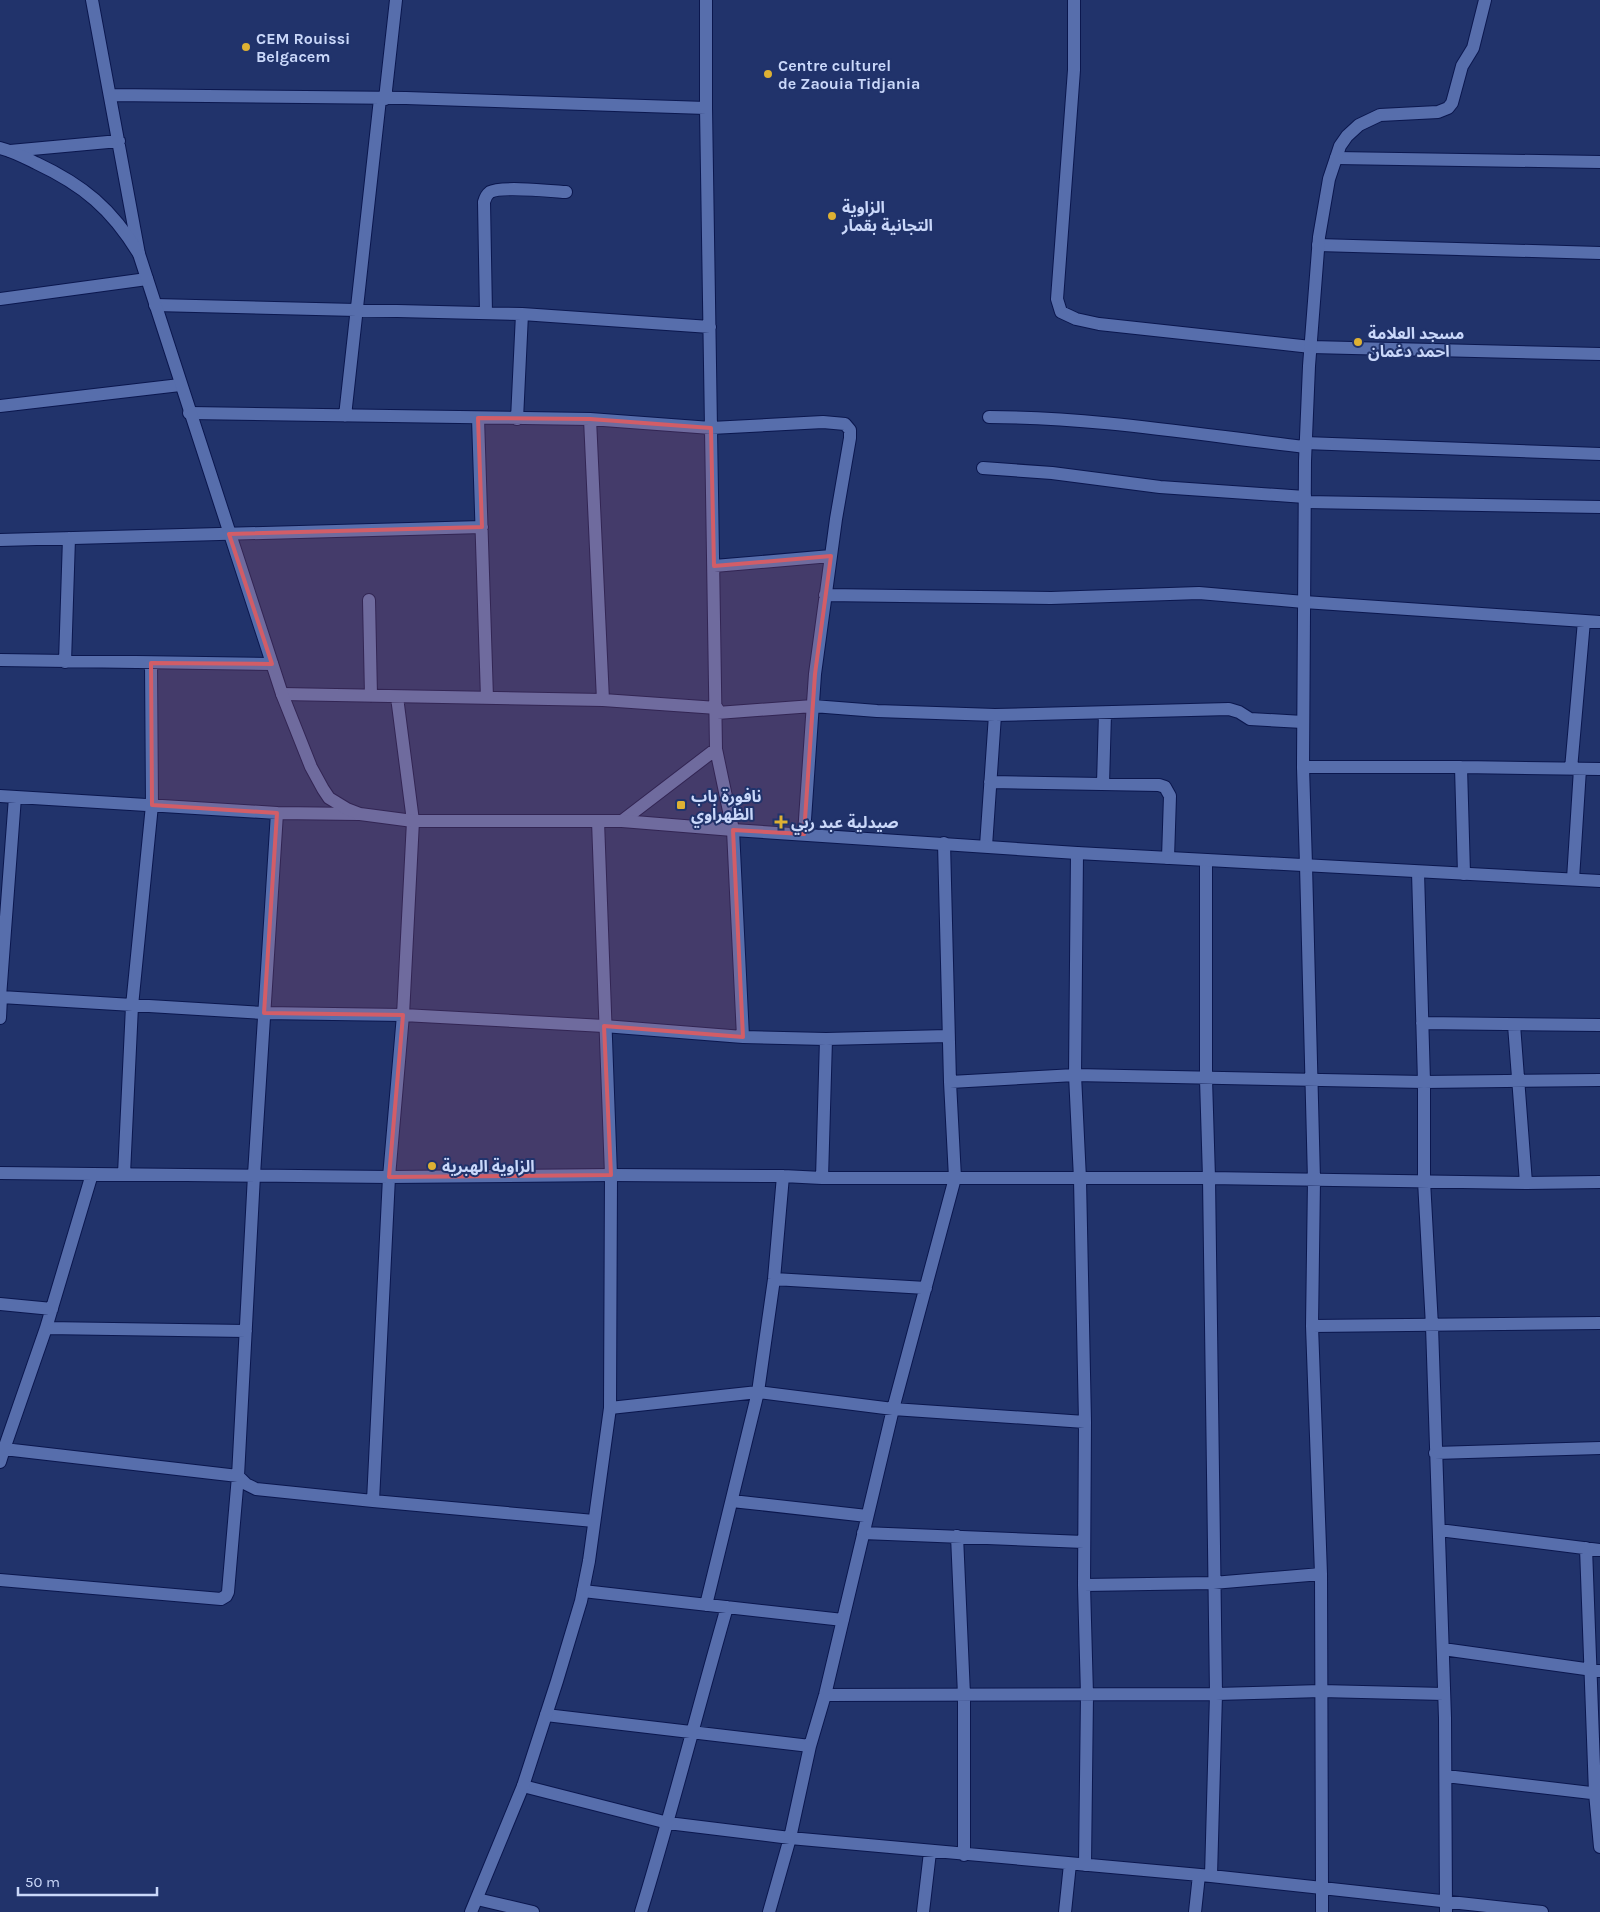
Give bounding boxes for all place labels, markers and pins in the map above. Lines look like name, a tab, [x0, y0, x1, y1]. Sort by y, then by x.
place label: CEM Rouissi Belgacem	[256, 29, 350, 66]
marker: CEM Rouissi Belgacem	[240, 41, 252, 53]
place label: Centre culturel de Zaouia Tidjania	[778, 56, 920, 93]
marker: Centre culturel de Zaouia Tidjania	[762, 68, 774, 80]
place label: الزاوية التجانية بقمار	[841, 198, 933, 235]
marker: الزاوية التجانية بقمار	[826, 210, 838, 222]
place label: مسجد العلامة احمد دغمان	[1368, 324, 1464, 361]
marker: مسجد العلامة احمد دغمان	[1352, 336, 1364, 348]
place label: نافورة باب الظهراوي	[691, 787, 762, 827]
marker: نافورة باب الظهراوي	[675, 799, 687, 811]
place label: صيدلية عبد ربي	[791, 813, 899, 835]
marker: صيدلية عبد ربي	[775, 816, 787, 828]
place label: الزاوية الهبرية	[442, 1157, 535, 1176]
marker: الزاوية الهبرية	[426, 1160, 438, 1172]

